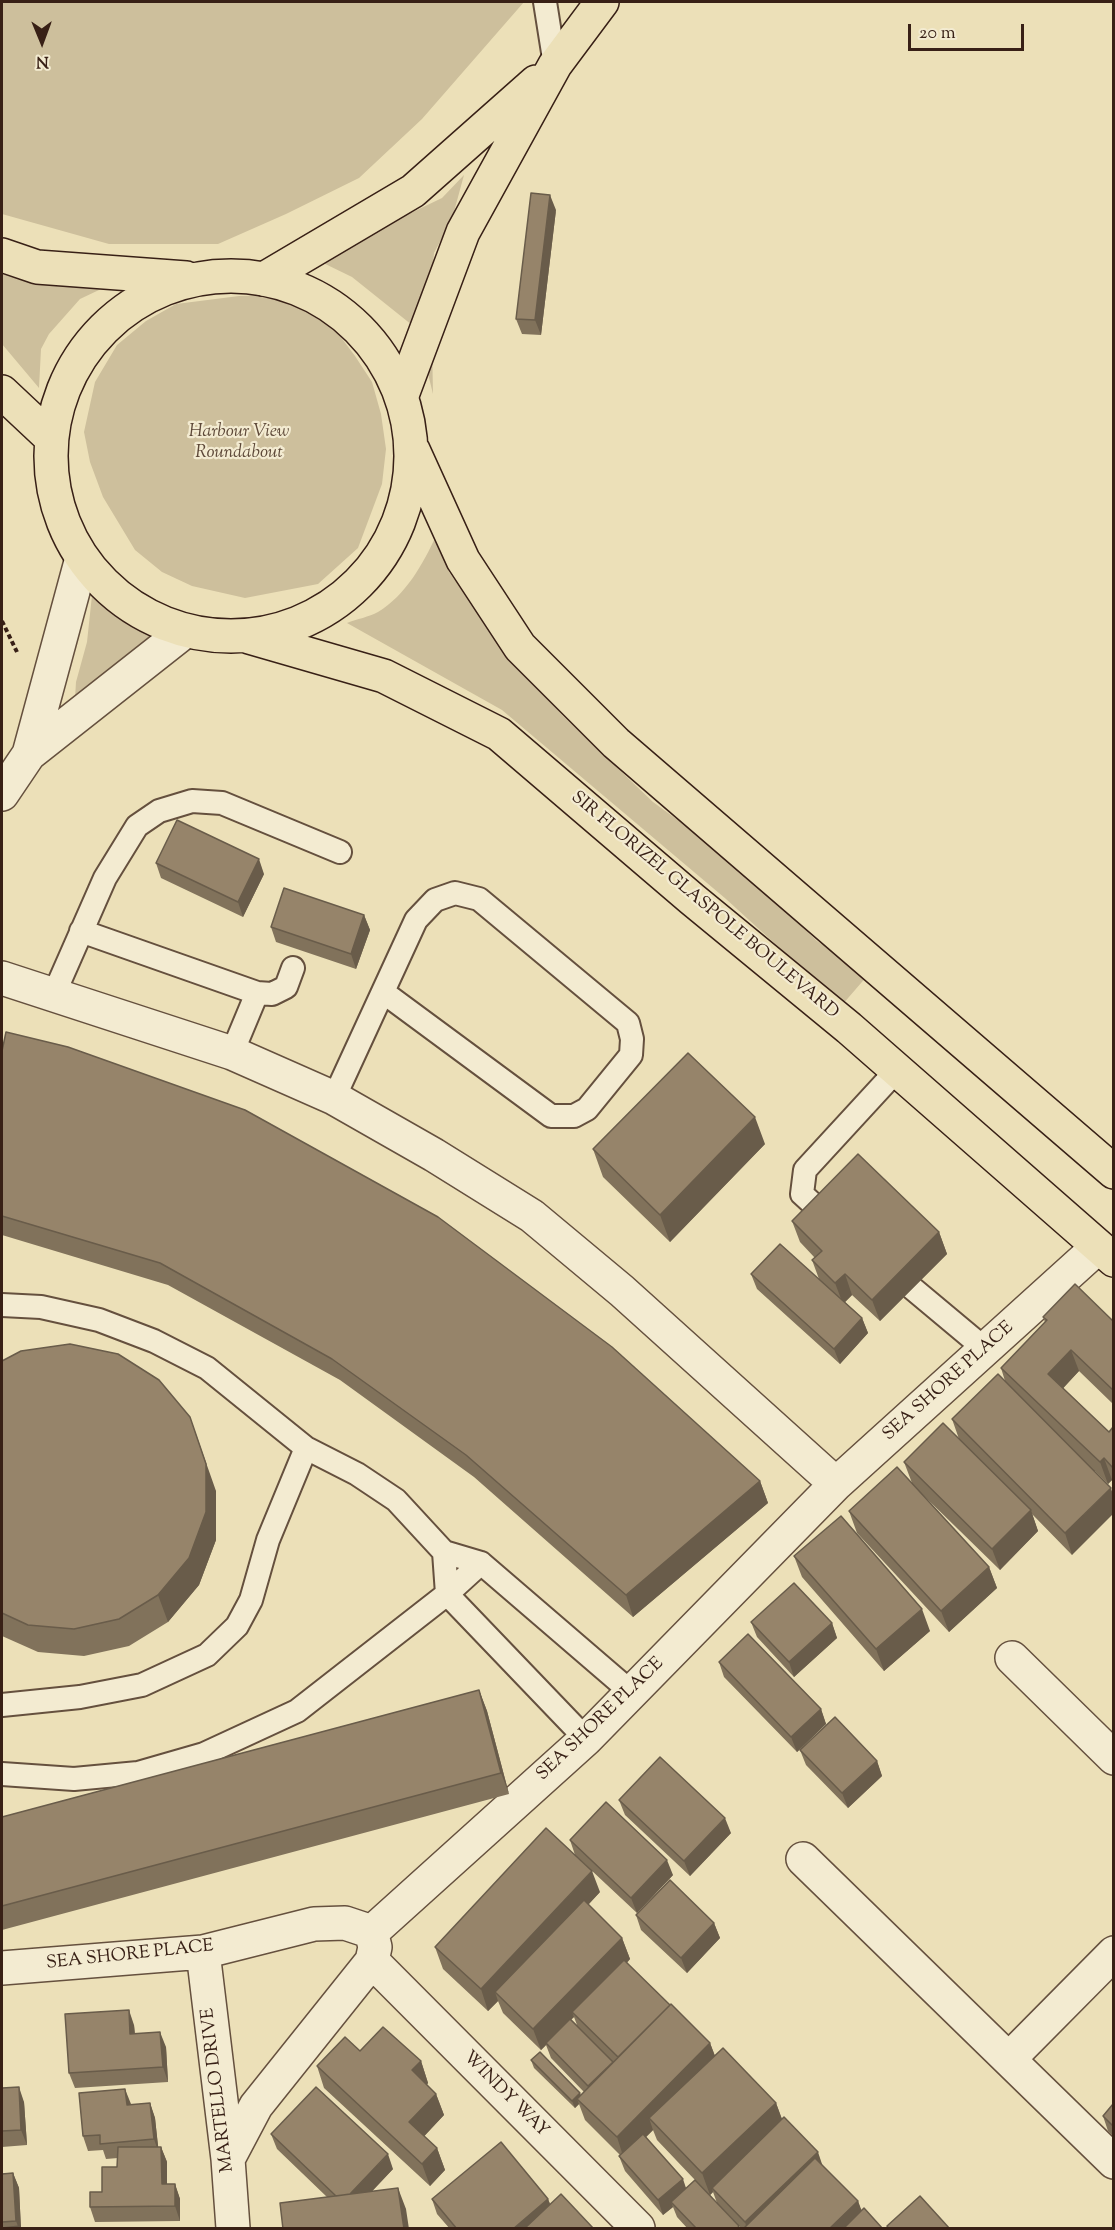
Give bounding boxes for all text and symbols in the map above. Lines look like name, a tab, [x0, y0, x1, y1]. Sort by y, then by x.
north arrow	[12, 12, 72, 72]
scale bar	[911, 12, 1026, 50]
text: 20 m	[919, 21, 956, 47]
text: N	[36, 49, 49, 72]
park label: Harbour View Roundabout	[189, 422, 289, 464]
street label: SIR FLORIZEL GLASPOLE BOULEVARD	[566, 788, 842, 1024]
street label: SEA SHORE PLACE	[879, 1318, 1019, 1446]
street label: SEA SHORE PLACE	[533, 1654, 669, 1786]
street label: SEA SHORE PLACE	[45, 1936, 215, 1976]
street label: MARTELLO DRIVE	[198, 2007, 240, 2173]
street label: WINDY WAY	[457, 2047, 553, 2143]

